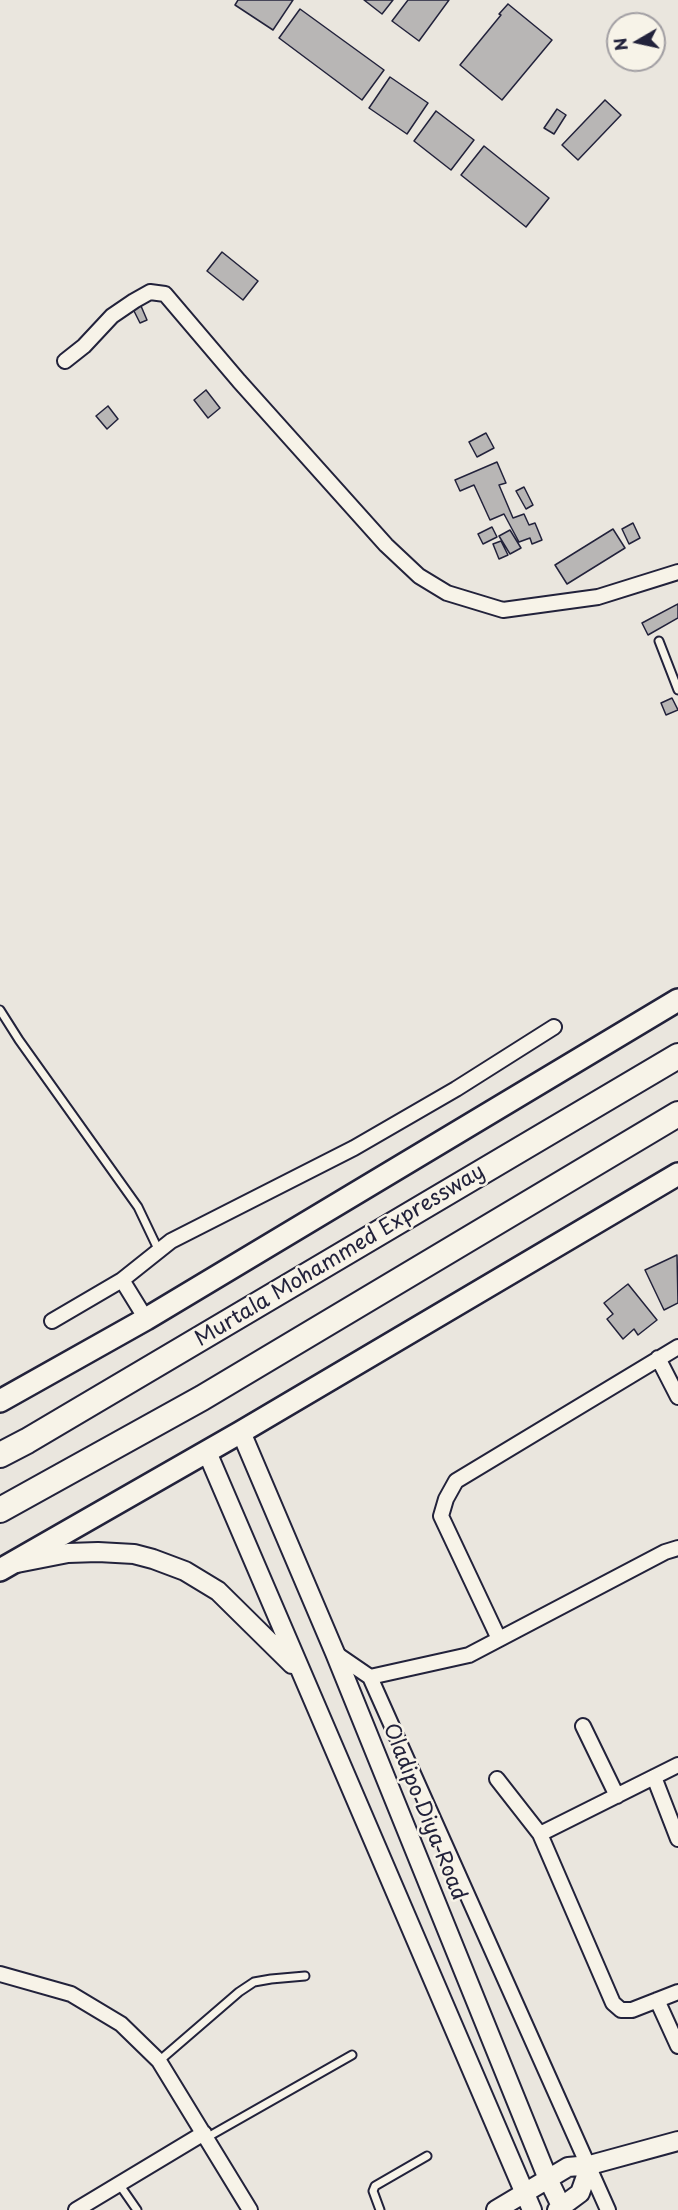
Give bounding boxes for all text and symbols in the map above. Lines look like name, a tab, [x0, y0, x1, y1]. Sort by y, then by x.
north arrow	[606, 12, 666, 72]
text: N	[607, 36, 633, 53]
street label: Murtala Mohammed Expressway	[191, 1159, 489, 1353]
street label: Oladipo Diya Road	[377, 1720, 471, 1904]

